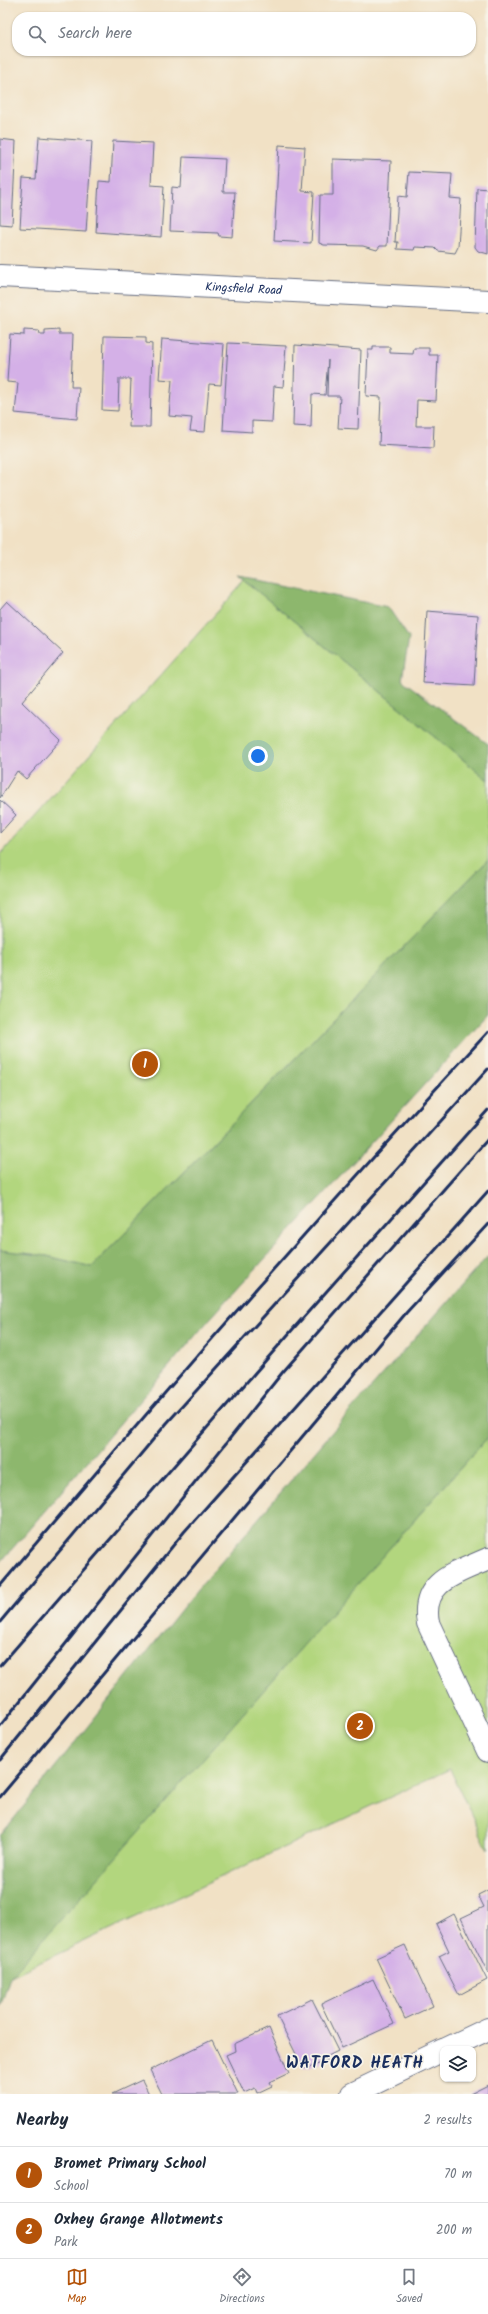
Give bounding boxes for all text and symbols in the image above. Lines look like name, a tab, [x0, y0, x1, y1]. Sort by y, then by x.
search box	[12, 12, 476, 56]
text: Search here	[58, 22, 132, 46]
icon: search	[26, 23, 48, 45]
street label: Kingsfield Road	[205, 278, 283, 300]
your location	[248, 746, 268, 766]
pin: 1	[132, 1049, 158, 1079]
pin: 2	[347, 1711, 373, 1741]
map controls	[440, 2046, 476, 2082]
button: layers	[440, 2046, 476, 2082]
district label: WATFORD HEATH	[286, 2051, 424, 2076]
text: Nearby	[16, 2107, 68, 2134]
text: 2 results	[424, 2110, 472, 2131]
text: Bromet Primary School	[54, 2152, 206, 2176]
text: 1	[27, 2164, 31, 2185]
text: 70 m	[444, 2164, 472, 2185]
text: School	[54, 2176, 89, 2197]
text: Oxhey Grange Allotments	[54, 2208, 223, 2232]
text: 2	[25, 2220, 33, 2241]
text: 200 m	[436, 2220, 472, 2241]
text: Park	[54, 2232, 78, 2253]
tab: Map	[66, 2266, 88, 2308]
tab: Directions	[219, 2266, 265, 2308]
tab: Saved	[396, 2266, 422, 2308]

